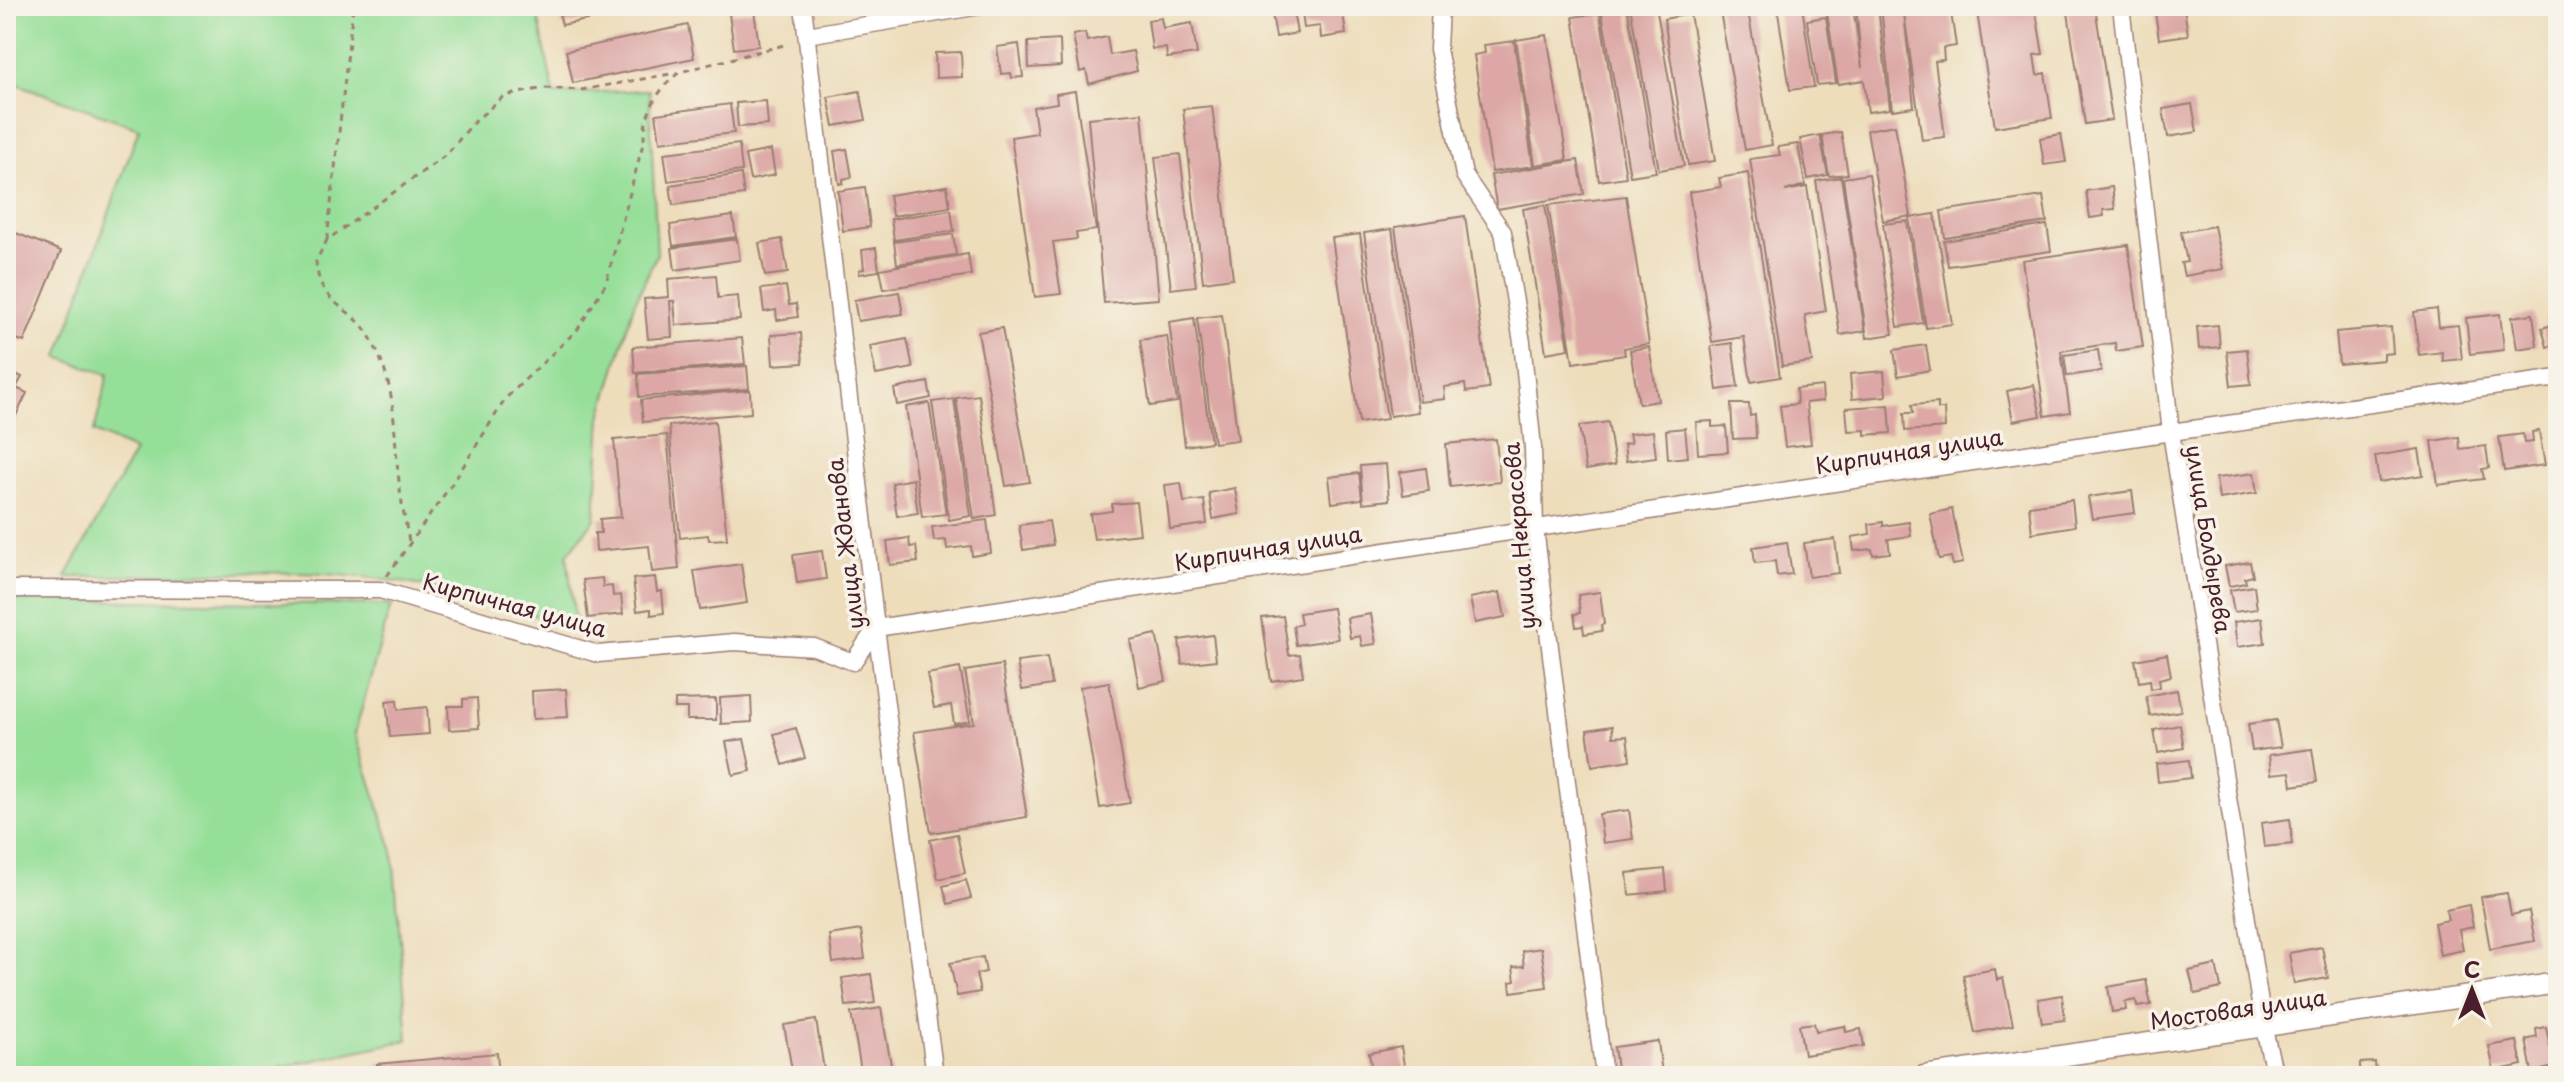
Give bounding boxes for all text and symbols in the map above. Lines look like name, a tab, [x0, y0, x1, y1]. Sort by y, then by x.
street label: Кирпичная улица	[1813, 419, 2005, 481]
street label: улица Некрасова	[1493, 441, 1543, 631]
street label: улица Болдырева	[2179, 442, 2241, 636]
street label: улица Жданова	[817, 456, 871, 631]
street label: Кирпичная улица	[1172, 516, 1364, 578]
street label: Кирпичная улица	[419, 564, 611, 644]
north arrow	[2432, 950, 2512, 1030]
text: С	[2464, 952, 2480, 985]
street label: Мостовая улица	[2148, 979, 2328, 1037]

